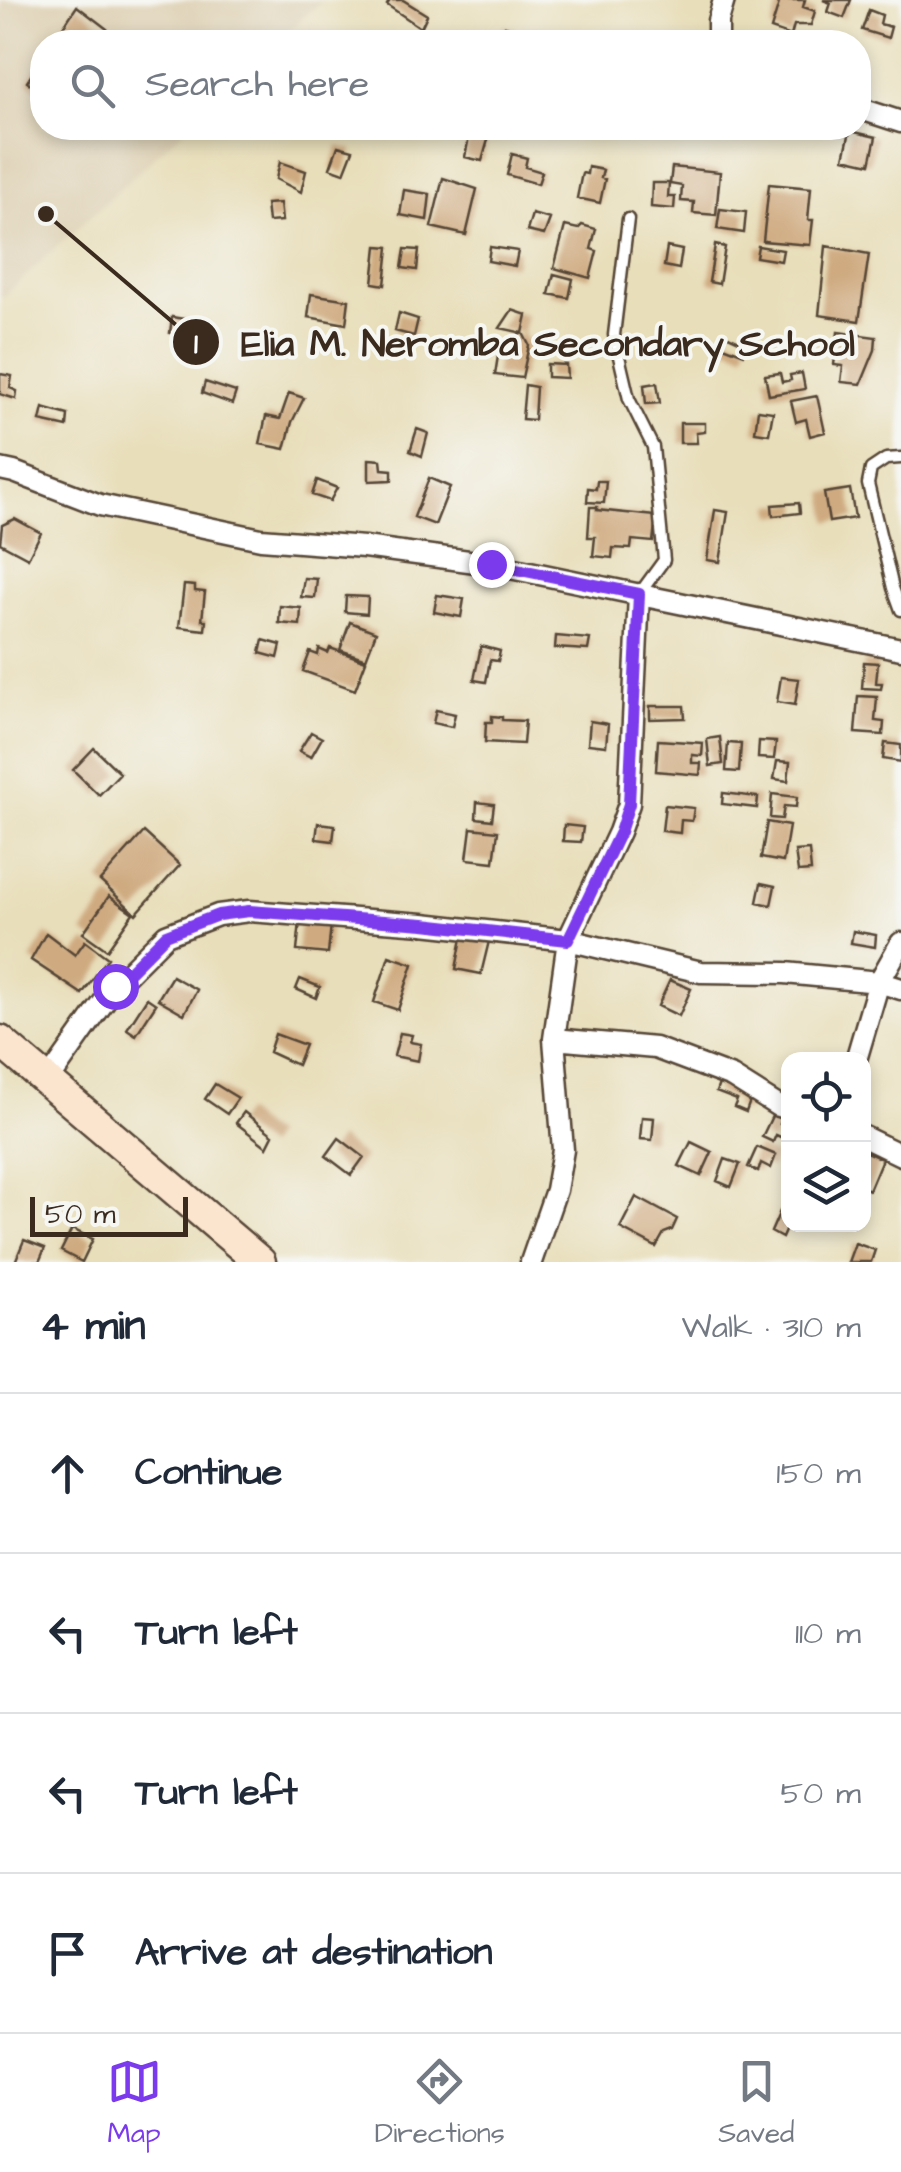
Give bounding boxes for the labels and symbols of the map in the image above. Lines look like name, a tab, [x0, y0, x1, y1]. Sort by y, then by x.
callout: Elia M. Neromba Secondary School	[171, 308, 875, 376]
text: Elia M. Neromba Secondary School	[241, 319, 855, 373]
text: 1	[194, 323, 198, 365]
route end	[469, 542, 515, 588]
route start	[93, 964, 139, 1010]
scale bar	[30, 1192, 188, 1236]

